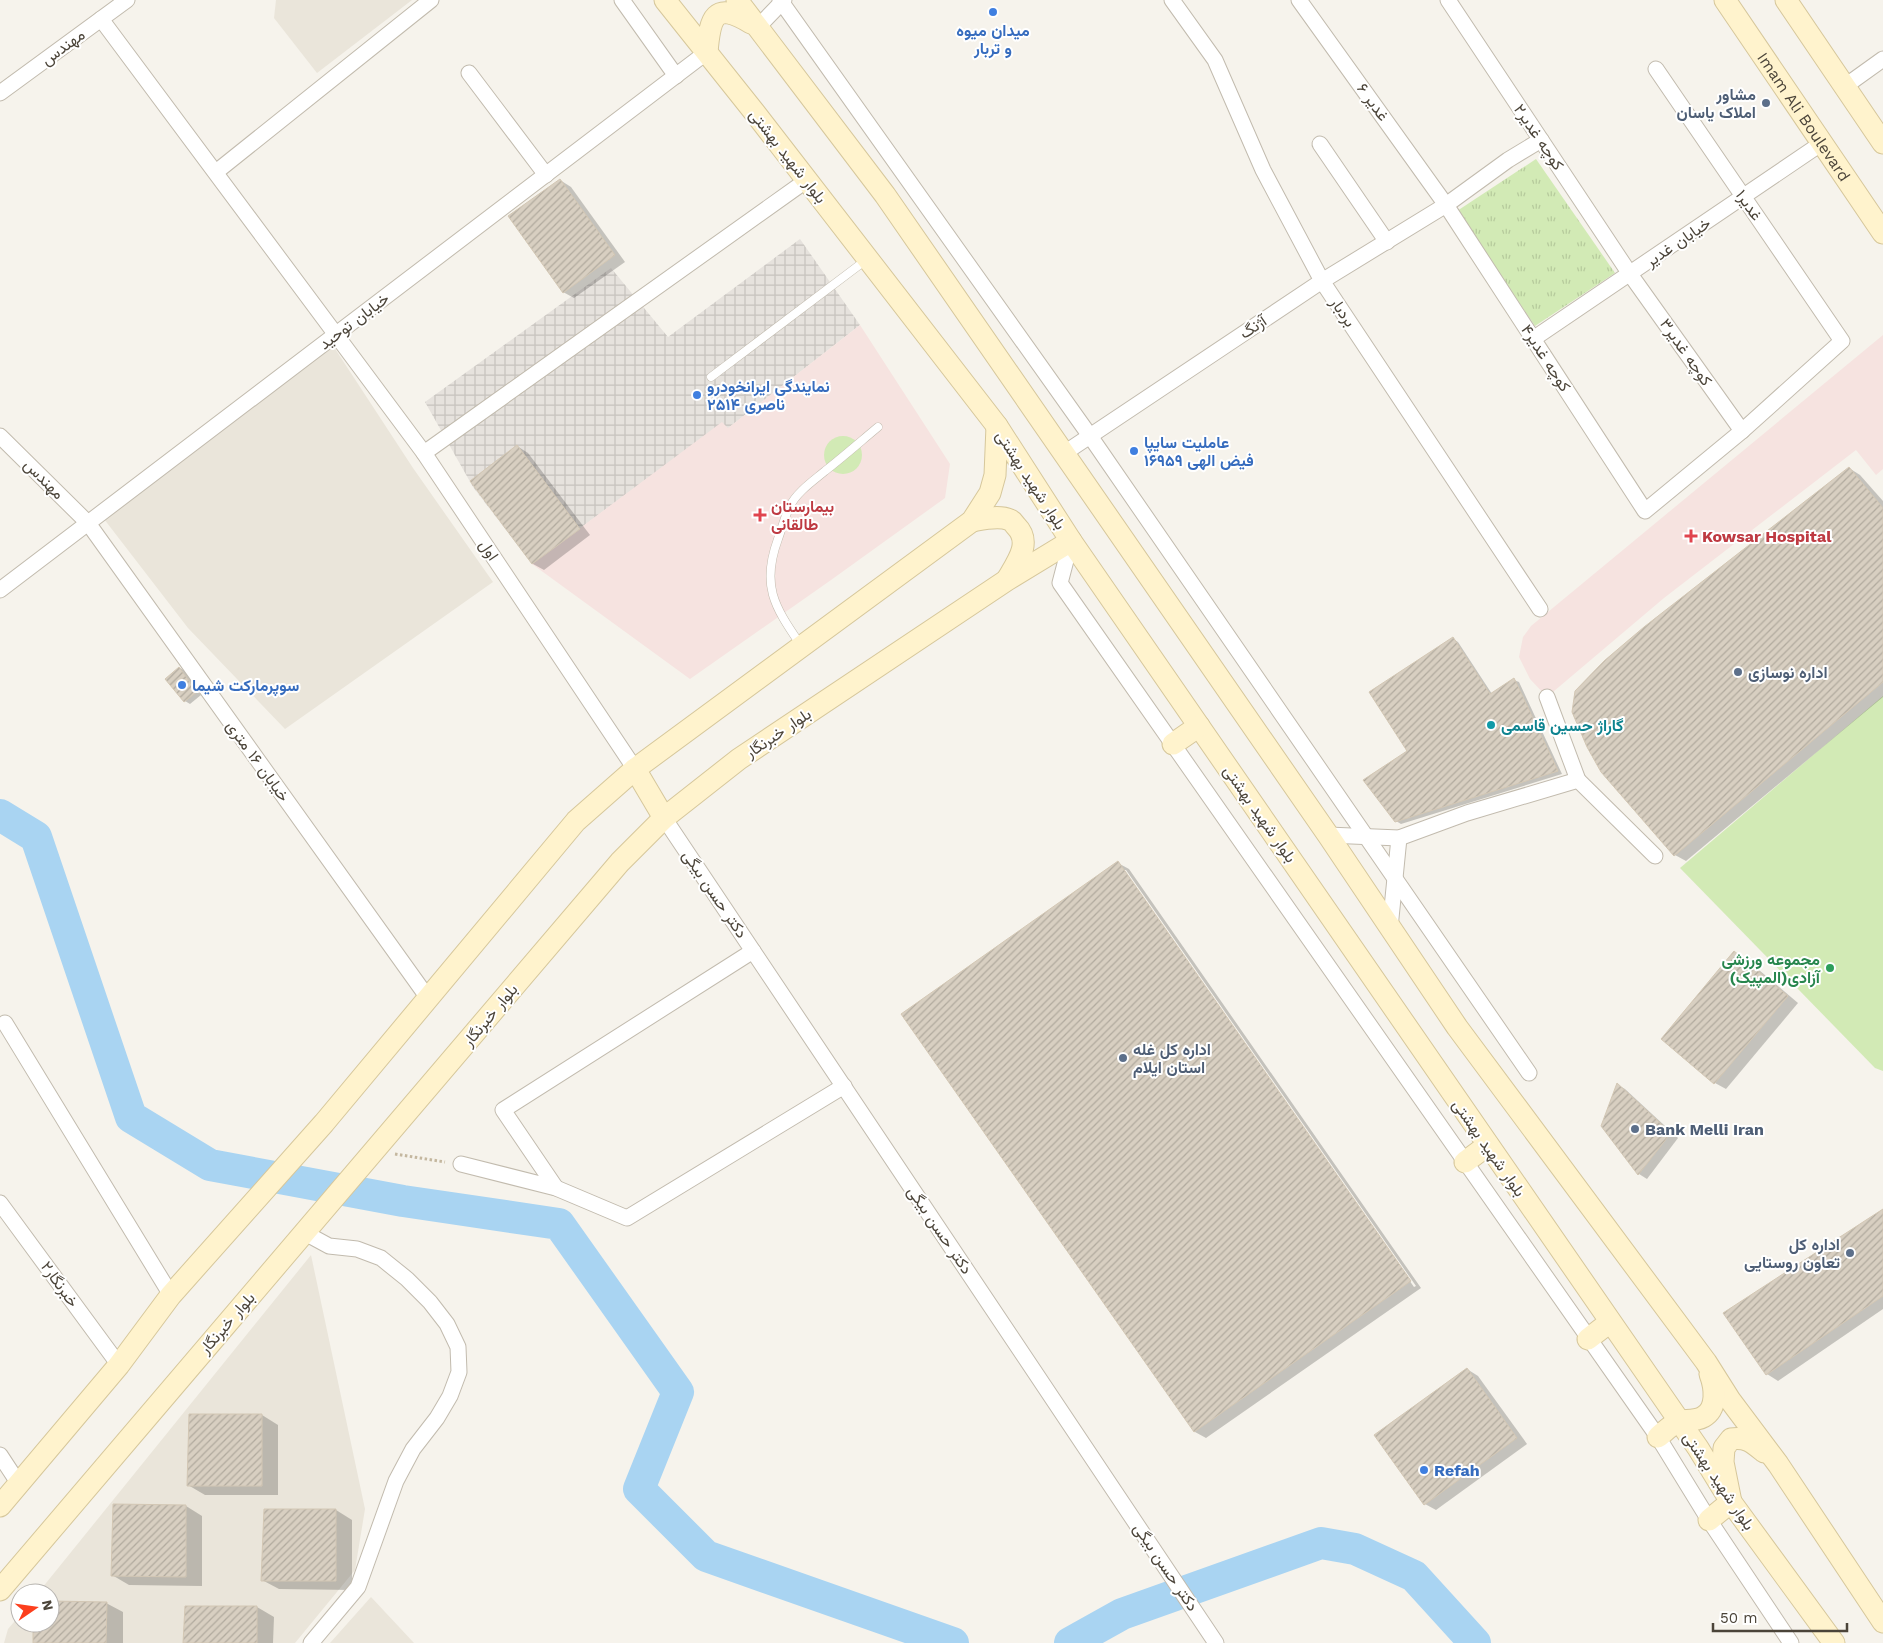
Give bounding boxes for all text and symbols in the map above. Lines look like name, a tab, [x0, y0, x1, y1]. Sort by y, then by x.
marker: میدان میوه و تربار	[987, 6, 999, 18]
place label: میدان میوه و تربار	[956, 21, 1030, 59]
street label: مهندس	[37, 25, 89, 70]
street label: Imam Ali Boulevard	[1754, 49, 1855, 185]
street label: غدیر ۶	[1352, 79, 1393, 125]
place label: مشاور املاک یاسان	[1677, 85, 1756, 122]
marker: مشاور املاک یاسان	[1760, 97, 1772, 109]
street label: کوچه غدیر۲	[1508, 100, 1568, 175]
street label: بلوار شهید بهشتی	[745, 105, 831, 207]
street label: غدیر۱	[1731, 186, 1766, 225]
street label: خیابان غدیر	[1641, 213, 1715, 272]
street label: خیابان توحید	[315, 288, 394, 354]
street label: بردبار	[1325, 293, 1360, 331]
street label: آژنگ	[1236, 310, 1272, 344]
street label: کوچه غدیر۳	[1654, 315, 1716, 390]
street label: کوچه غدیر۴	[1516, 321, 1575, 396]
place label: نمایندگی ایرانخودرو ناصری ۲۵۱۴	[707, 377, 830, 415]
marker: نمایندگی ایرانخودرو ناصری ۲۵۱۴	[691, 389, 703, 401]
street label: بلوار شهید بهشتی	[991, 427, 1070, 534]
place label: عاملیت سایپا ۱۶۹۵۹ فیض الهی	[1144, 433, 1254, 471]
marker: عاملیت سایپا ۱۶۹۵۹ فیض الهی	[1128, 445, 1140, 457]
street label: مهندس	[19, 455, 68, 504]
place label: بیمارستان طالقانی	[771, 497, 834, 534]
marker: بیمارستان طالقانی	[753, 508, 767, 522]
place label: Kowsar Hospital	[1702, 527, 1832, 546]
marker: Kowsar Hospital	[1684, 529, 1698, 543]
street label: اول	[474, 536, 503, 565]
place label: اداره نوسازی	[1748, 663, 1828, 683]
marker: اداره نوسازی	[1732, 666, 1744, 678]
place label: سوپرمارکت شیما	[192, 676, 299, 697]
marker: سوپرمارکت شیما	[176, 679, 188, 691]
street label: بلوار خبرنگار	[741, 704, 815, 763]
place label: گاراژ حسین قاسمی	[1501, 716, 1623, 736]
street label: خیابان ۱۶ متری	[221, 717, 294, 806]
marker: گاراژ حسین قاسمی	[1485, 719, 1497, 731]
street label: بلوار شهید بهشتی	[1219, 762, 1301, 867]
street label: دکتر حسن بیگی	[678, 846, 751, 942]
place label: مجموعه ورزشی آزادی(المپیک)	[1722, 950, 1822, 989]
marker: مجموعه ورزشی آزادی(المپیک)	[1824, 962, 1836, 974]
street label: بلوار خبرنگار	[458, 980, 522, 1051]
place label: اداره کل غله استان ایلام	[1133, 1040, 1211, 1078]
marker: اداره کل غله استان ایلام	[1117, 1052, 1129, 1064]
street label: بلوار شهید بهشتی	[1448, 1096, 1530, 1201]
place label: Bank Melli Iran	[1645, 1120, 1764, 1139]
marker: Bank Melli Iran	[1629, 1123, 1641, 1135]
street label: دکتر حسن بیگی	[903, 1182, 976, 1278]
place label: اداره کل تعاون روستایی	[1744, 1235, 1840, 1273]
marker: اداره کل تعاون روستایی	[1844, 1247, 1856, 1259]
street label: خبرنگار۲	[36, 1257, 83, 1311]
street label: بلوار خبرنگار	[194, 1288, 260, 1359]
street label: بلوار شهید بهشتی	[1678, 1428, 1759, 1534]
place label: Refah	[1434, 1461, 1480, 1480]
marker: Refah	[1418, 1464, 1430, 1476]
street label: دکتر حسن بیگی	[1129, 1519, 1202, 1615]
north arrow	[10, 1583, 60, 1633]
text: N	[39, 1598, 57, 1612]
scale bar	[1713, 1600, 1847, 1632]
text: 50 m	[1720, 1609, 1757, 1627]

